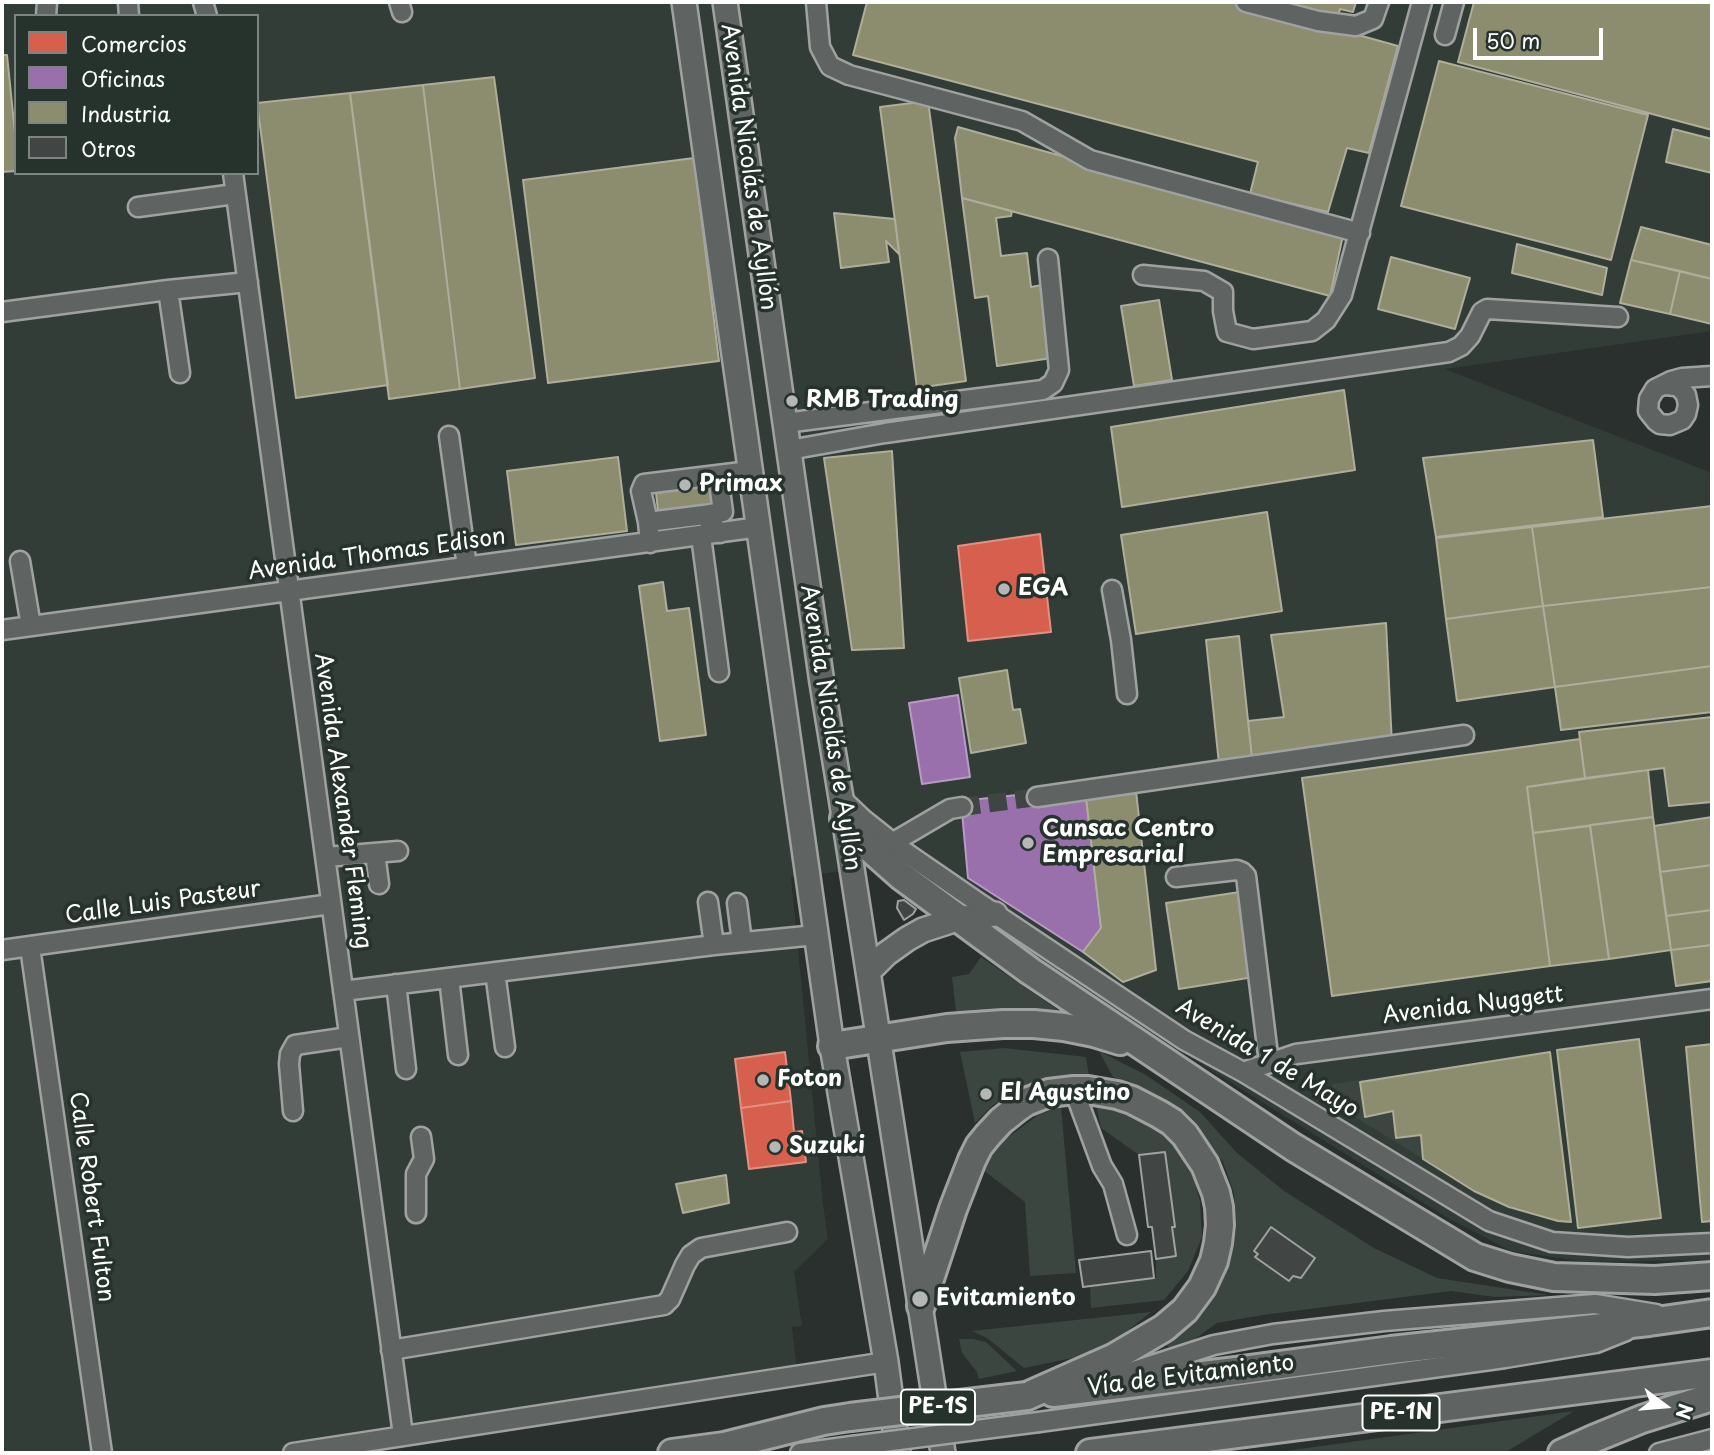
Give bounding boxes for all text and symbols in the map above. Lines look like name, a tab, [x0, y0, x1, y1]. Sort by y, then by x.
legend	[14, 14, 259, 175]
scale bar	[1476, 14, 1606, 58]
street label: Avenida Nicolás de Ayllón	[714, 22, 782, 312]
text: 50 m	[1486, 24, 1540, 56]
text: Comercios	[81, 27, 187, 59]
text: Oficinas	[81, 62, 165, 94]
text: Industria	[81, 97, 170, 129]
text: Otros	[81, 132, 136, 164]
place label: RMB Trading	[806, 387, 958, 415]
marker: RMB Trading	[784, 393, 800, 409]
place label: Primax	[699, 471, 782, 499]
marker: Primax	[677, 477, 693, 493]
street label: Avenida Thomas Edison	[246, 523, 508, 587]
place label: EGA	[1018, 575, 1068, 603]
marker: EGA	[996, 581, 1012, 597]
street label: Avenida Nicolás de Ayllón	[794, 583, 866, 873]
street label: Avenida Alexander Fleming	[308, 651, 376, 951]
place label: Cunsac Centro Empresarial	[1042, 816, 1214, 870]
marker: Cunsac Centro Empresarial	[1020, 835, 1036, 851]
street label: Calle Luis Pasteur	[63, 876, 263, 930]
street label: Avenida Nuggett	[1381, 981, 1565, 1031]
street label: Avenida 1 de Mayo	[1171, 994, 1363, 1124]
place label: Foton	[777, 1066, 842, 1094]
marker: Foton	[755, 1072, 771, 1088]
place label: El Agustino	[1000, 1080, 1130, 1108]
marker: El Agustino	[978, 1086, 994, 1102]
street label: Calle Robert Fulton	[63, 1090, 119, 1304]
place label: Suzuki	[789, 1133, 865, 1161]
marker: Suzuki	[767, 1139, 783, 1155]
place label: Evitamiento	[936, 1285, 1076, 1313]
marker: Evitamiento	[910, 1289, 930, 1309]
street label: Vía de Evitamiento	[1086, 1350, 1296, 1402]
north arrow	[1630, 1371, 1700, 1441]
road number: PE-1S	[901, 1390, 975, 1424]
road number: PE-1N	[1362, 1396, 1440, 1430]
text: N	[1670, 1401, 1701, 1423]

